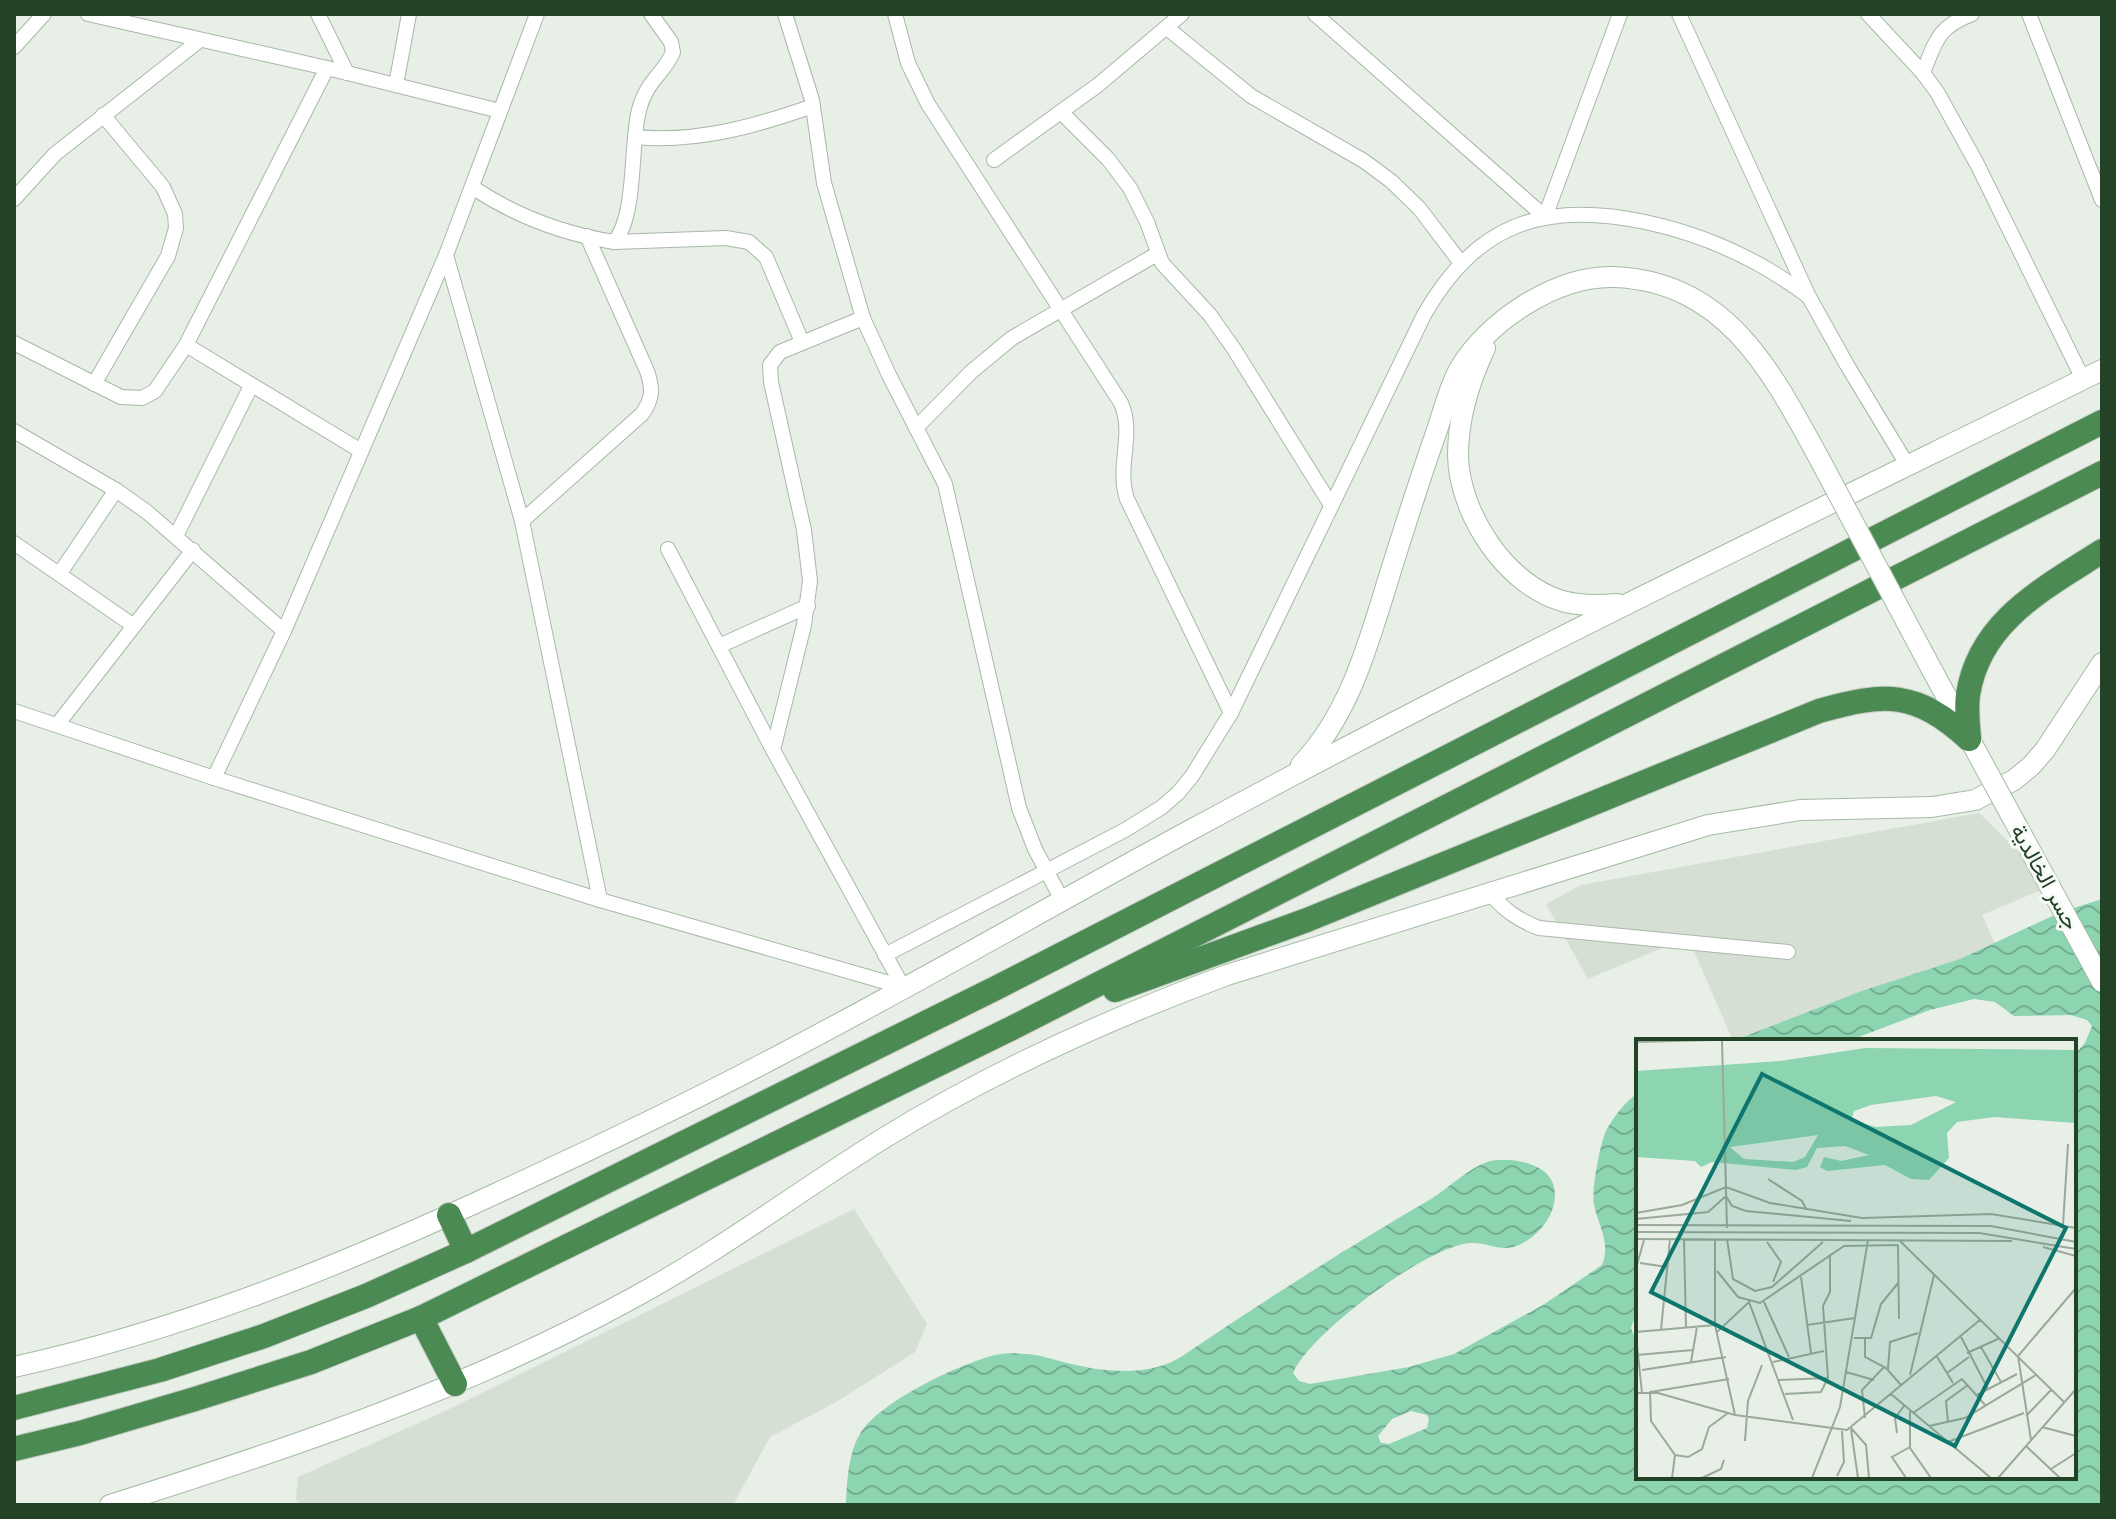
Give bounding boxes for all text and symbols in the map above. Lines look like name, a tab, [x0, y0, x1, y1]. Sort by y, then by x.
street label: جسر الخالدية	[2005, 820, 2084, 934]
inset map	[1636, 1039, 2076, 1479]

